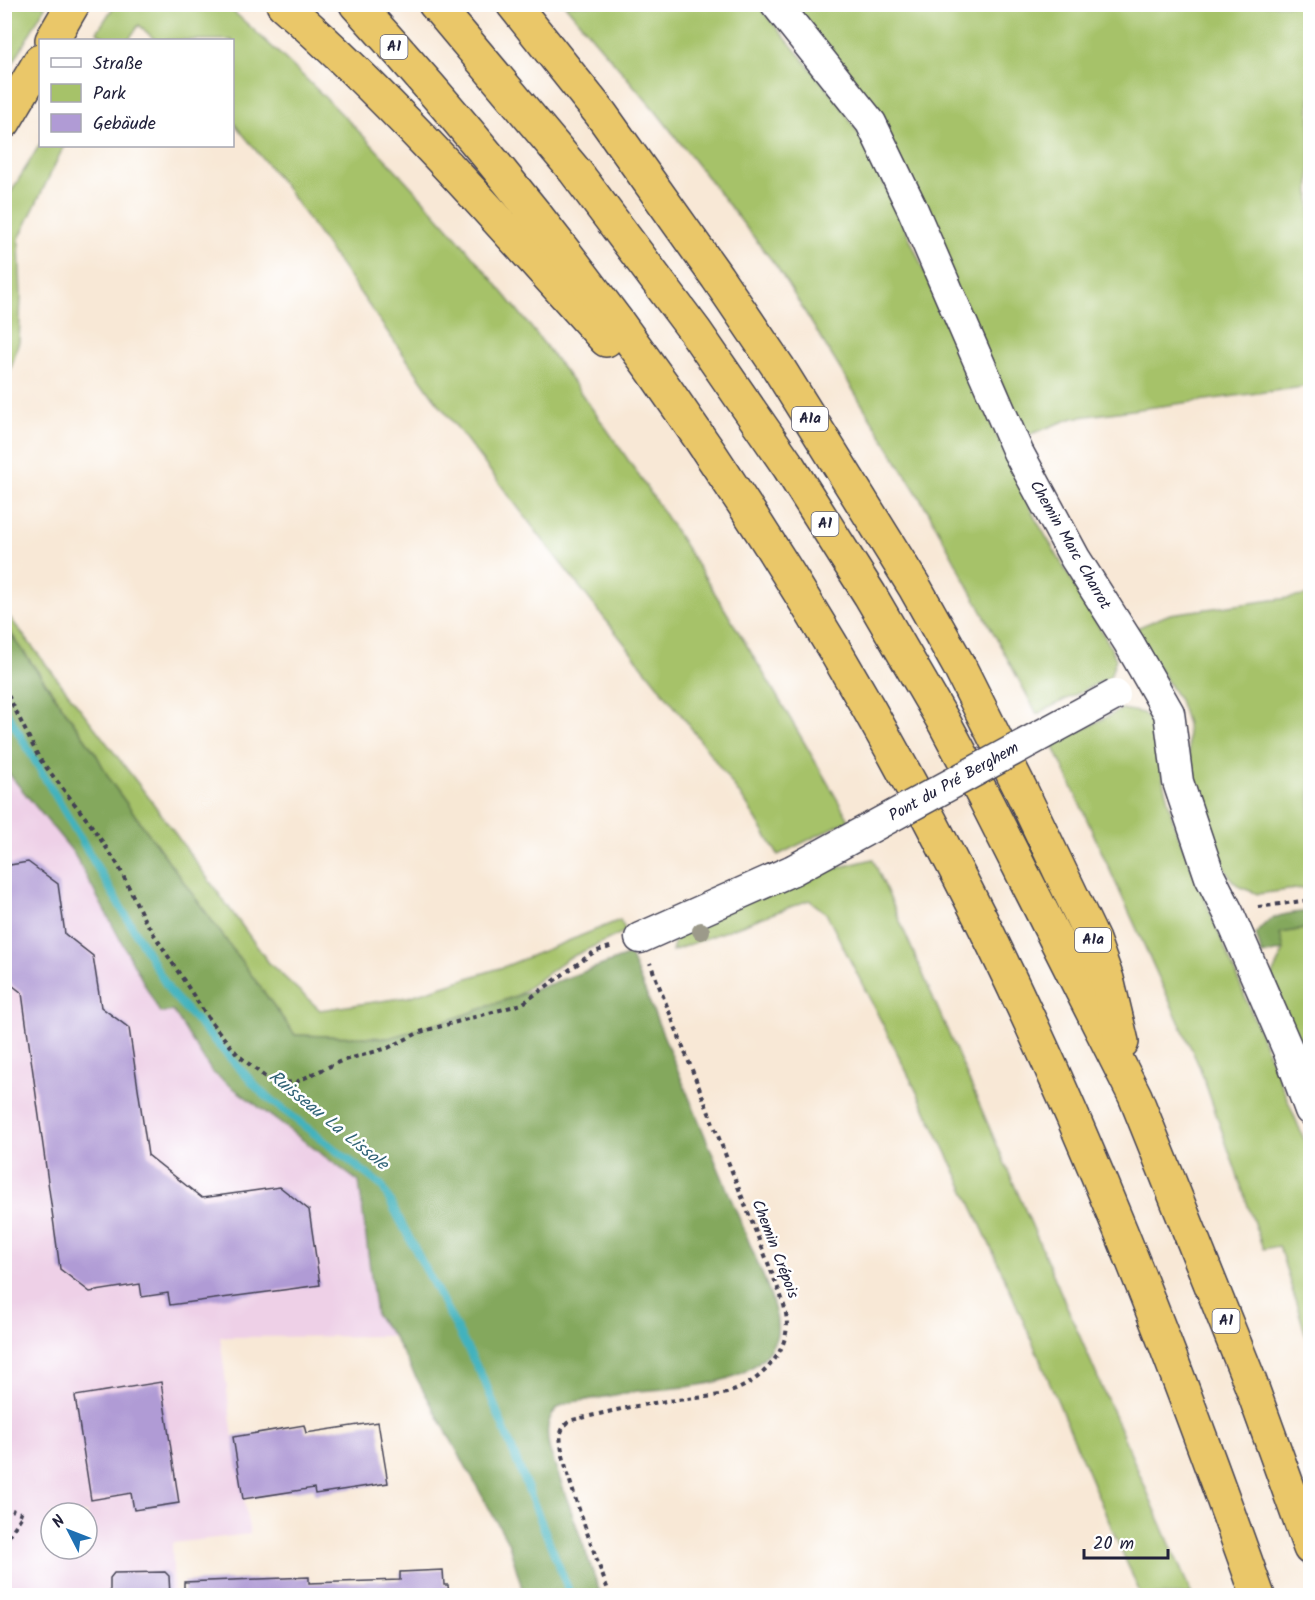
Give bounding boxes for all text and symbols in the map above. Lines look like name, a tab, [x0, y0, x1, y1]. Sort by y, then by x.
road number: A1	[380, 35, 408, 59]
legend	[39, 39, 234, 147]
text: Straße	[93, 50, 143, 79]
text: Park	[93, 80, 126, 109]
text: Gebäude	[93, 110, 156, 139]
road number: A1a	[792, 407, 828, 431]
street label: Chemin Marc Charrot	[1023, 476, 1118, 615]
road number: A1	[812, 512, 838, 536]
street label: Pont du Pré Berghem	[884, 736, 1024, 828]
road number: A1a	[1075, 928, 1111, 952]
water label: Ruisseau La Lissole	[262, 1064, 396, 1180]
street label: Chemin Crépois	[745, 1196, 805, 1302]
road number: A1	[1212, 1309, 1240, 1333]
north arrow	[39, 1501, 99, 1561]
text: N	[46, 1510, 72, 1534]
scale bar	[1084, 1522, 1168, 1560]
text: 20 m	[1093, 1530, 1134, 1559]

